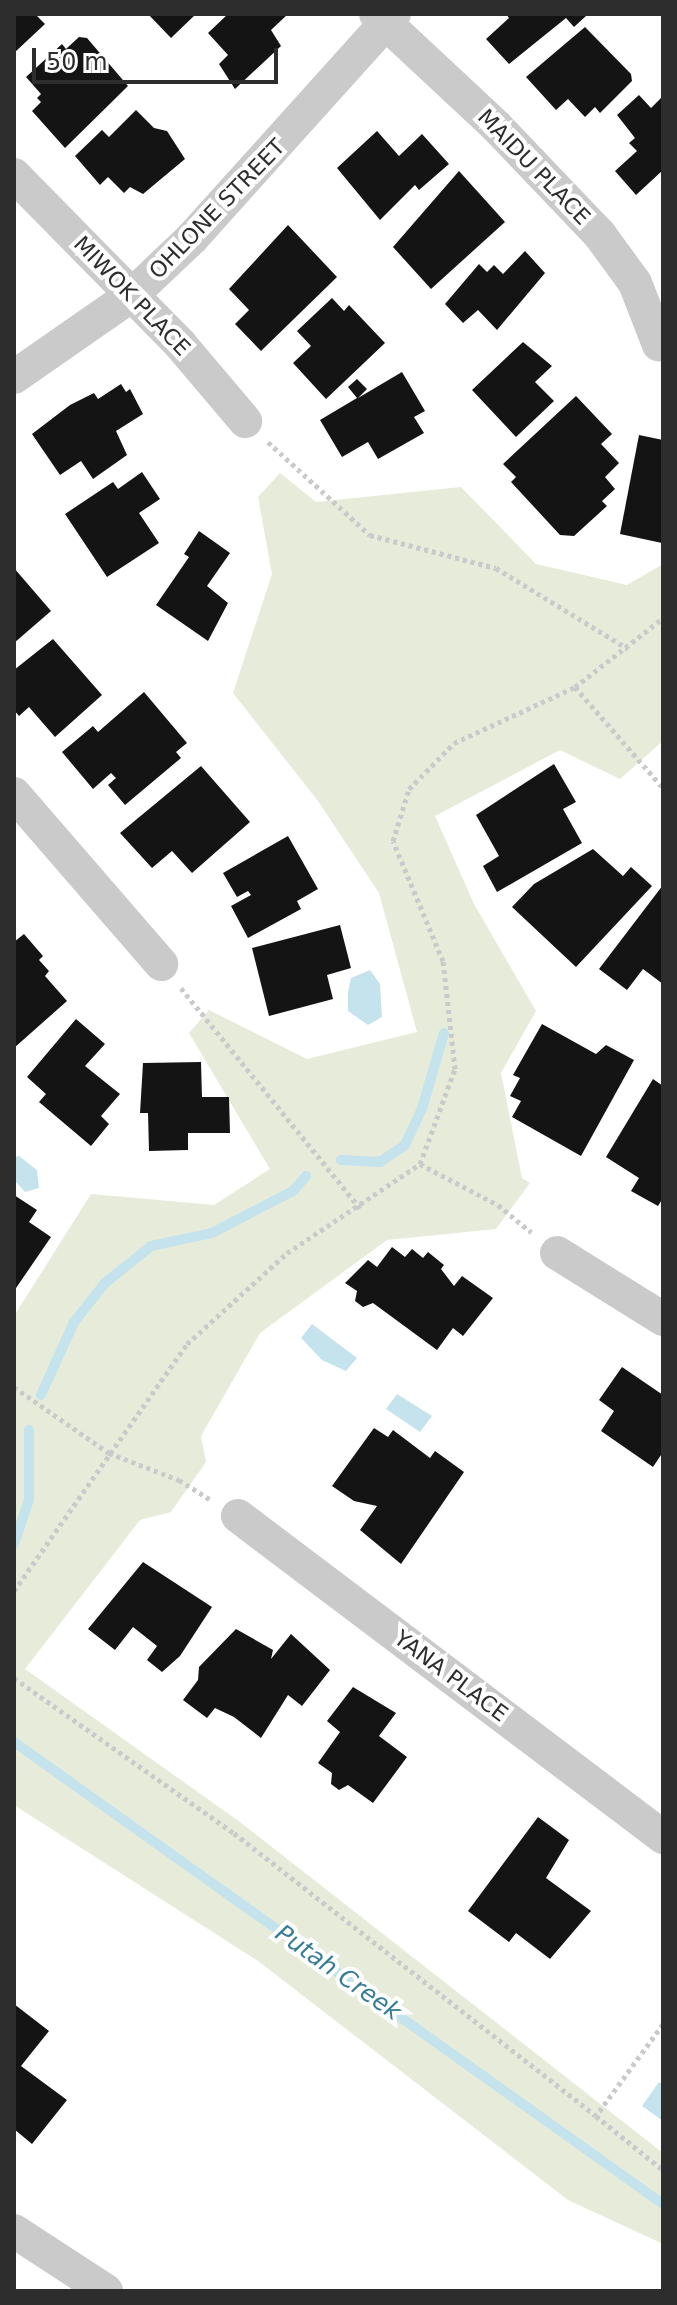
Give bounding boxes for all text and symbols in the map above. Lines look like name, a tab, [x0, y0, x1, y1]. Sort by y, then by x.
scale bar	[36, 32, 282, 82]
text: 50 m	[46, 48, 108, 76]
street label: MAIDU PLACE	[472, 104, 596, 230]
street label: OHLONE STREET	[144, 134, 290, 284]
street label: MIWOK PLACE	[68, 231, 196, 361]
street label: YANA PLACE	[389, 1625, 513, 1727]
water label: Putah Creek	[270, 1919, 406, 2027]

